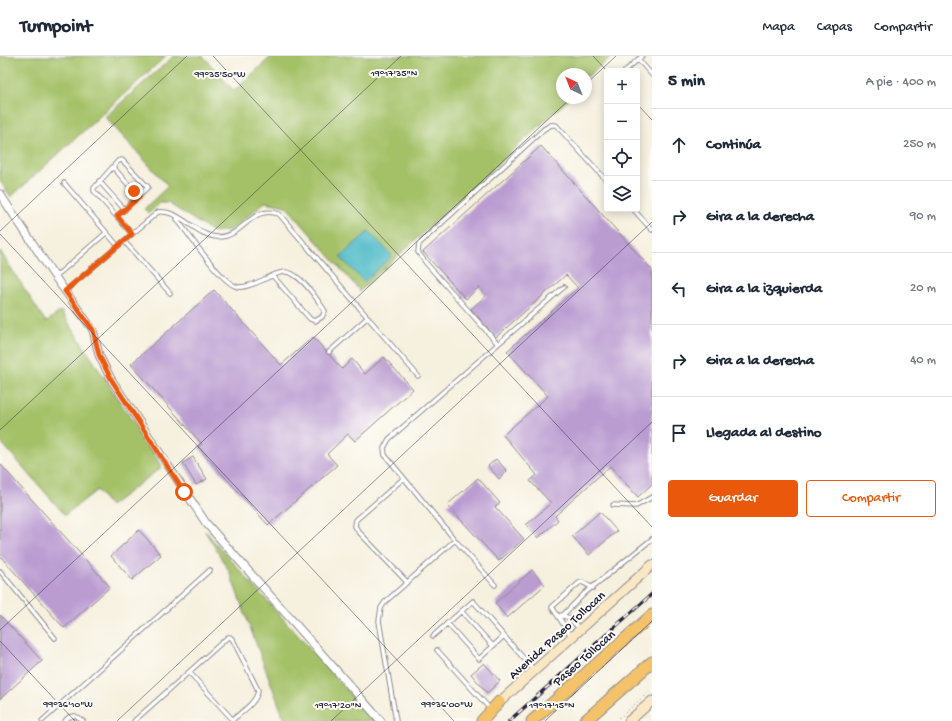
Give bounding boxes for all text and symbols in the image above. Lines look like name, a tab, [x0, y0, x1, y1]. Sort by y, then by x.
text: Turnpoint	[20, 16, 92, 39]
text: Mapa	[763, 19, 795, 36]
text: Capas	[817, 19, 852, 36]
text: Compartir	[874, 19, 932, 36]
text: 19°17'35"N	[370, 68, 418, 80]
north arrow	[556, 68, 592, 104]
map controls	[604, 68, 640, 212]
button: +	[604, 68, 640, 104]
text: 99°35'50"W	[193, 69, 246, 81]
text: 5 min	[668, 72, 705, 92]
text: A pie · 400 m	[866, 75, 936, 90]
button: −	[604, 104, 640, 140]
icon: ahead	[668, 134, 690, 156]
text: Continúa	[706, 136, 761, 154]
text: 250 m	[903, 137, 936, 152]
button: locate	[604, 140, 640, 176]
button: layers	[604, 176, 640, 212]
route end	[125, 182, 143, 200]
icon: right	[668, 206, 690, 228]
text: Gira a la derecha	[706, 208, 814, 226]
text: 90 m	[910, 209, 936, 224]
icon: left	[668, 278, 690, 300]
text: Gira a la izquierda	[706, 280, 822, 298]
text: 20 m	[910, 281, 936, 296]
icon: right	[668, 350, 690, 372]
text: Gira a la derecha	[706, 352, 814, 370]
text: 40 m	[910, 353, 936, 368]
icon: arrive	[668, 422, 690, 444]
text: Llegada al destino	[706, 424, 822, 442]
button: Guardar	[668, 480, 798, 517]
button: Compartir	[806, 480, 936, 517]
route start	[175, 483, 193, 501]
street label: Avenida Paseo Tollocan	[504, 586, 608, 682]
street label: Paseo Tollocan	[549, 626, 617, 688]
text: 99°36'10"W	[42, 699, 93, 711]
text: 99°36'00"W	[420, 699, 473, 711]
text: 19°17'20"N	[314, 700, 362, 712]
text: 19°17'15"N	[528, 700, 575, 712]

